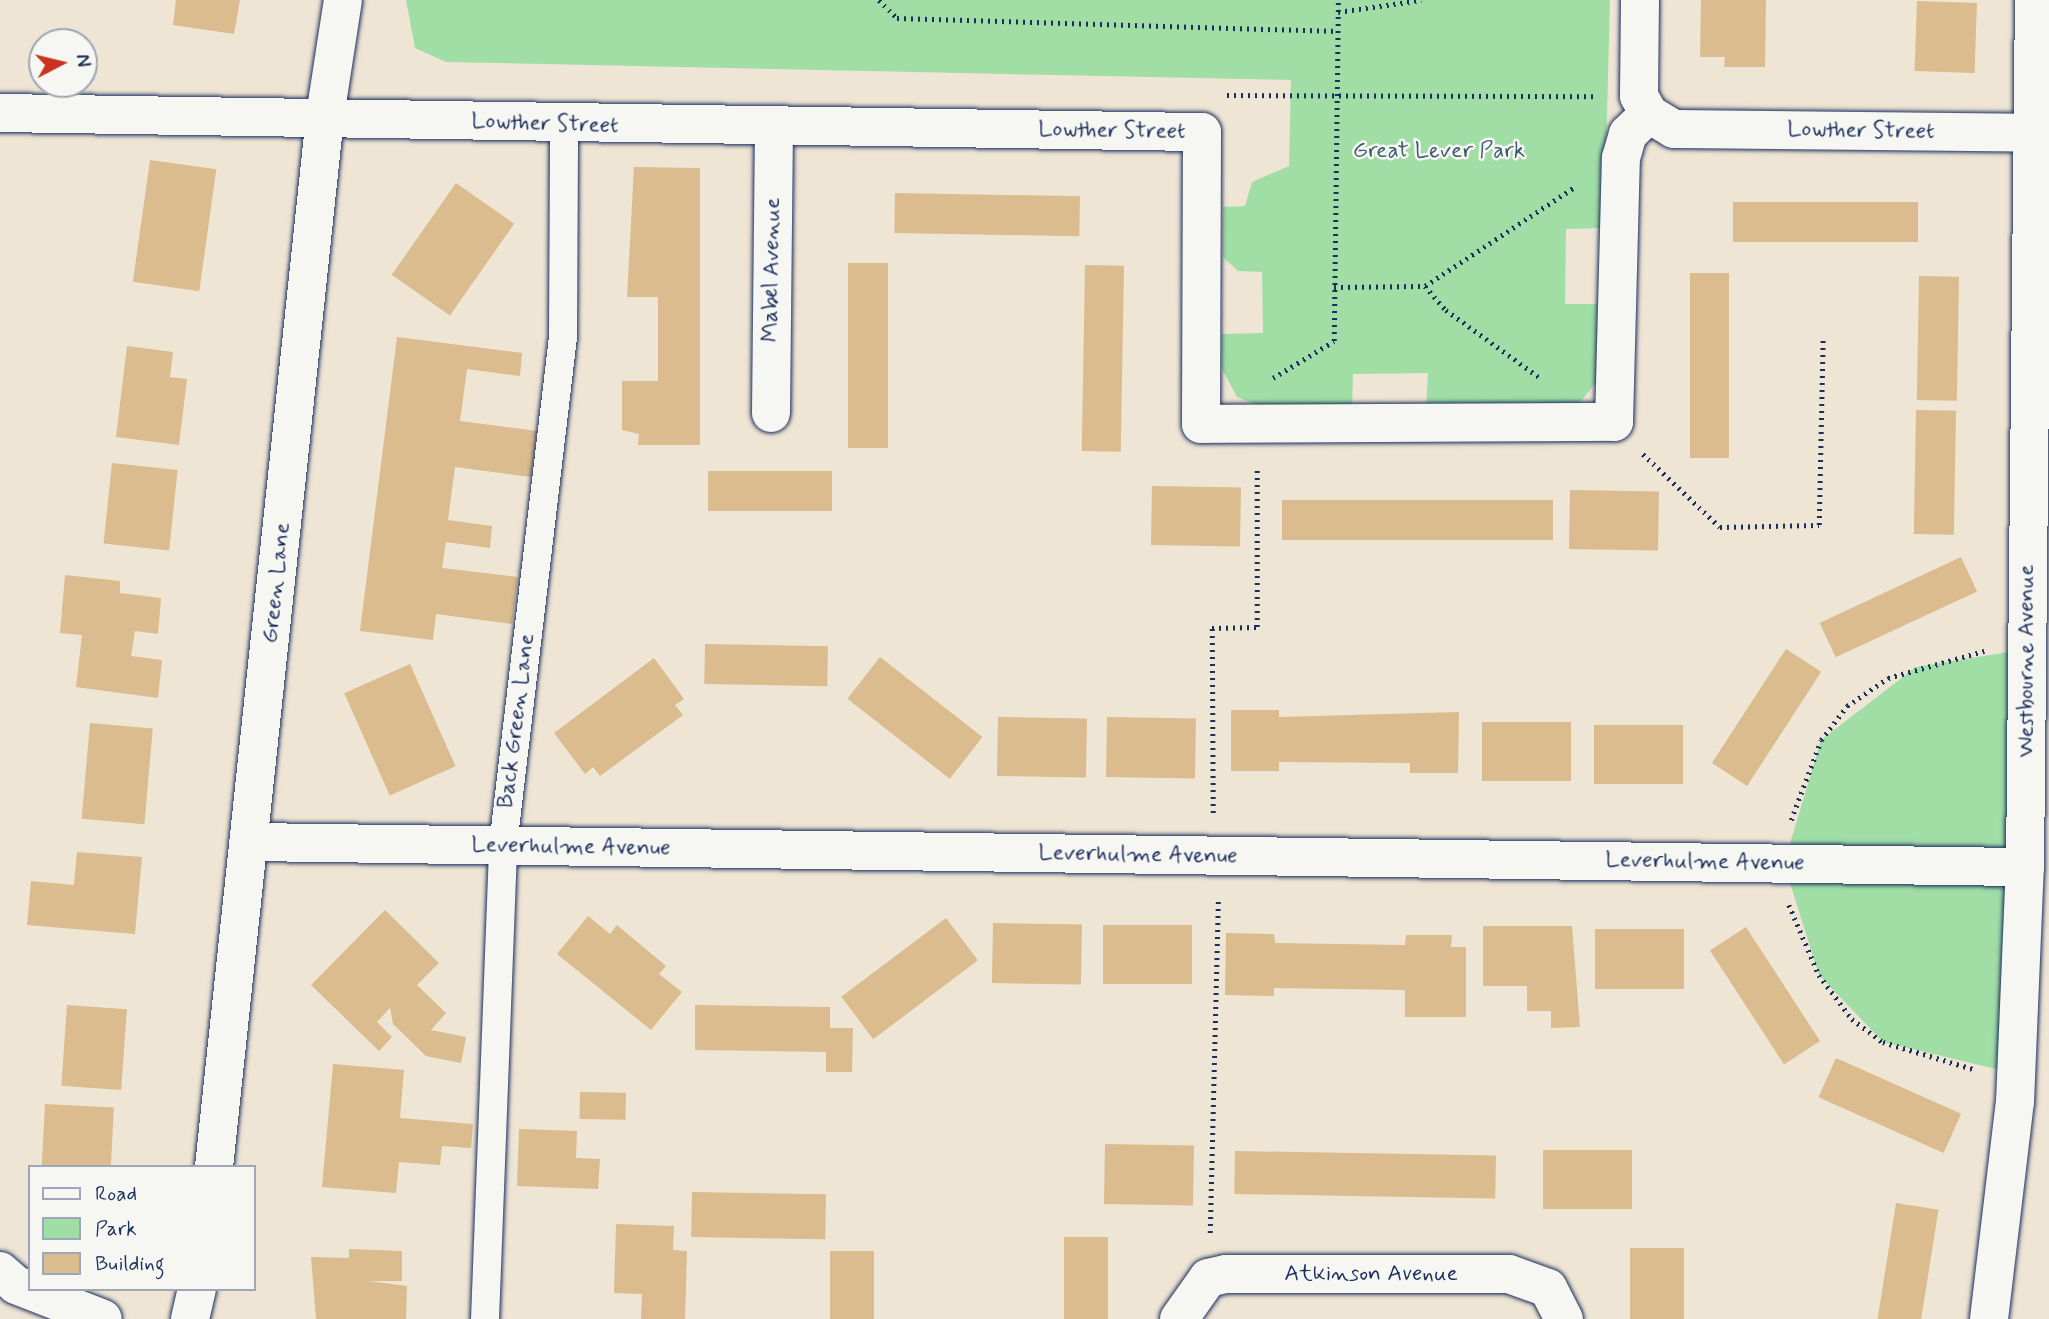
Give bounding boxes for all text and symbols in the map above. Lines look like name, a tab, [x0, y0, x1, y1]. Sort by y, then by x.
north arrow	[28, 28, 98, 98]
text: N	[69, 53, 96, 68]
street label: Lowther Street	[469, 108, 621, 140]
street label: Lowther Street	[1036, 116, 1188, 146]
street label: Lowther Street	[1785, 116, 1937, 146]
park label: Great Lever Park	[1353, 137, 1525, 165]
street label: Mabel Avenue	[757, 201, 787, 339]
street label: Green Lane	[257, 523, 297, 643]
street label: Westbourne Avenue	[2013, 565, 2041, 757]
street label: Back Green Lane	[493, 633, 541, 809]
street label: Leverhulme Avenue	[470, 831, 672, 863]
street label: Leverhulme Avenue	[1037, 839, 1239, 871]
street label: Leverhulme Avenue	[1604, 846, 1806, 878]
legend	[28, 1165, 256, 1291]
text: Road	[95, 1180, 137, 1208]
text: Park	[95, 1215, 137, 1243]
text: Building	[95, 1250, 165, 1278]
street label: Atkinson Avenue	[1283, 1260, 1459, 1288]

